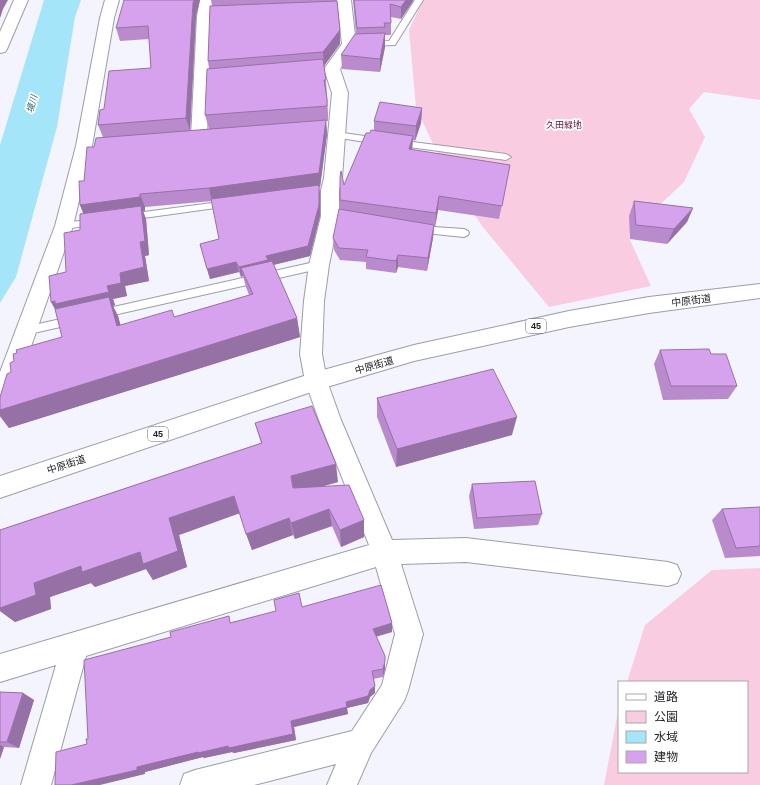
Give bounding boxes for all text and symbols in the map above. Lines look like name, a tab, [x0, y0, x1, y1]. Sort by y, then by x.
water label: 境川	[25, 93, 39, 114]
park label: 久田緑地	[546, 120, 582, 130]
street label: 中原街道	[671, 293, 712, 308]
road number: 45	[526, 319, 546, 333]
street label: 中原街道	[353, 355, 395, 376]
road number: 45	[148, 427, 168, 441]
street label: 中原街道	[45, 453, 87, 476]
legend	[618, 681, 748, 773]
text: 道路	[654, 690, 678, 704]
text: 公園	[654, 710, 678, 724]
text: 水域	[654, 730, 678, 744]
text: 建物	[654, 750, 678, 764]

